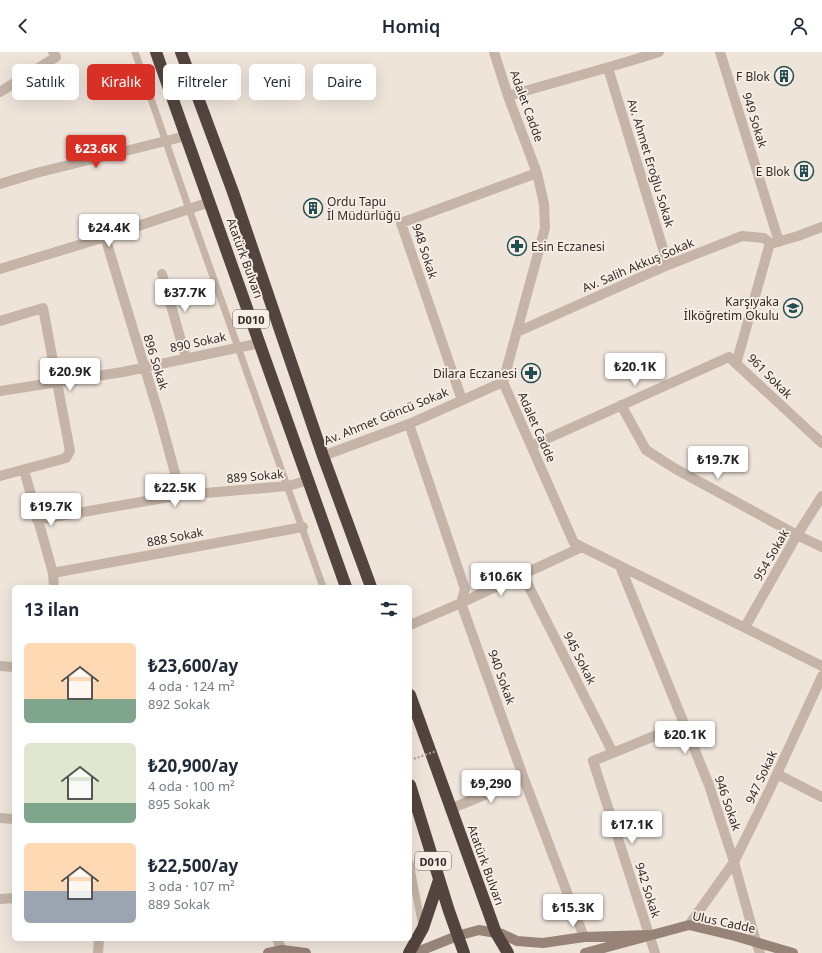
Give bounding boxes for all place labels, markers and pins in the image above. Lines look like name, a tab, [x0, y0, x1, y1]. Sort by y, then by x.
building icon: F Blok	[773, 65, 795, 87]
place label: F Blok	[736, 68, 771, 85]
pin: ₺23.6K	[63, 135, 129, 169]
building icon: E Blok	[793, 160, 815, 182]
place label: E Blok	[756, 163, 791, 180]
place label: Ordu Tapu İl Müdürlüğü	[327, 193, 401, 224]
building icon: Ordu Tapu İl Müdürlüğü	[302, 197, 324, 219]
pin: ₺24.4K	[76, 214, 142, 248]
pharmacy icon: Esin Eczanesi	[506, 235, 528, 257]
place label: Esin Eczanesi	[531, 238, 605, 255]
pin: ₺37.7K	[152, 279, 218, 313]
place label: Karşıyaka İlköğretim Okulu	[684, 293, 779, 324]
school or university icon: Karşıyaka İlköğretim Okulu	[782, 297, 804, 319]
pin: ₺20.1K	[602, 353, 668, 387]
pin: ₺20.9K	[37, 358, 103, 392]
pharmacy icon: Dilara Eczanesi	[520, 362, 542, 384]
place label: Dilara Eczanesi	[433, 365, 517, 382]
pin: ₺19.7K	[685, 446, 751, 480]
pin: ₺22.5K	[142, 474, 208, 508]
pin: ₺19.7K	[18, 493, 84, 527]
pin: ₺10.6K	[468, 563, 534, 597]
pin: ₺20.1K	[652, 721, 718, 755]
pin: ₺9,290	[458, 770, 524, 804]
pin: ₺17.1K	[599, 811, 665, 845]
pin: ₺15.3K	[540, 894, 606, 928]

